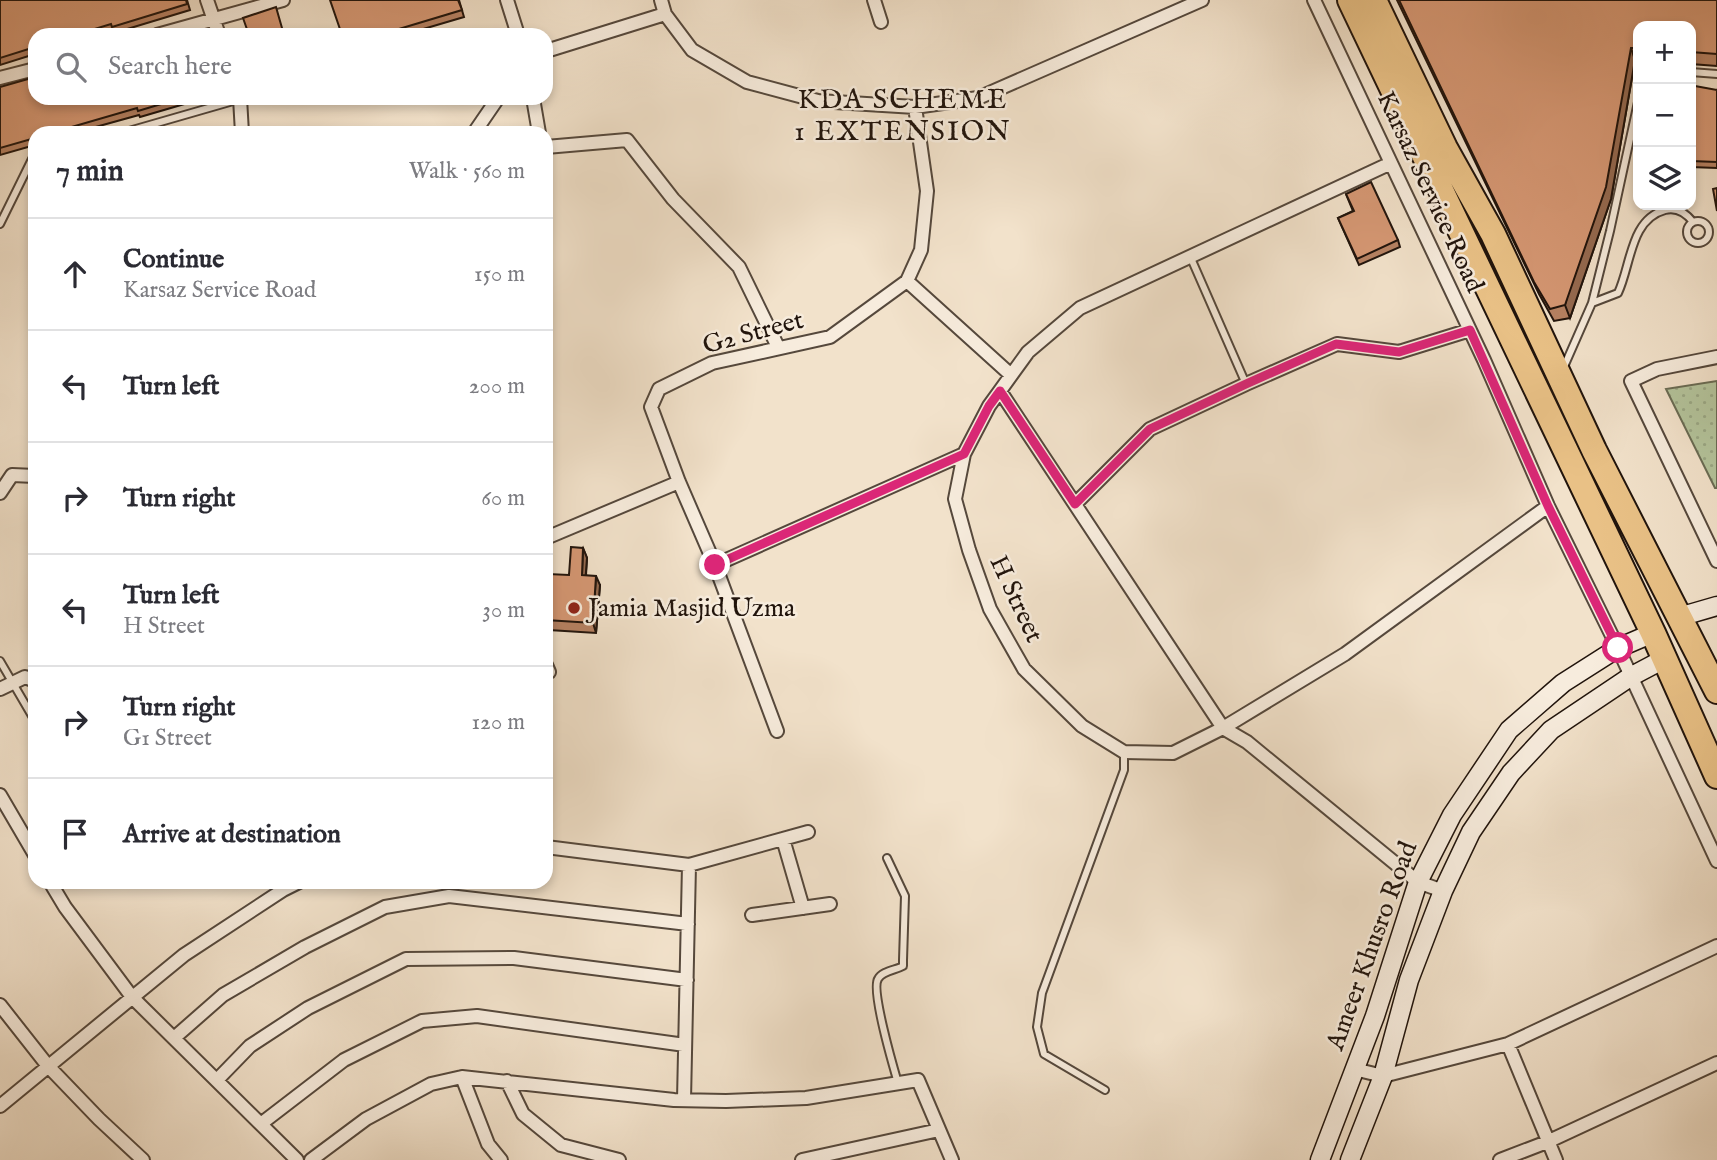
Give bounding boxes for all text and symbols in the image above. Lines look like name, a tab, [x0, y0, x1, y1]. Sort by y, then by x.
map controls	[1633, 21, 1696, 210]
button: +	[1633, 21, 1696, 84]
search box	[28, 28, 553, 105]
icon: search	[52, 48, 90, 86]
text: Search here	[108, 50, 232, 83]
district label: KDA SCHEME 1 EXTENSION	[794, 83, 1012, 150]
button: −	[1633, 84, 1696, 147]
street label: Karsaz Service Road	[1369, 86, 1491, 298]
button: layers	[1633, 147, 1696, 210]
text: 7 min	[56, 153, 124, 191]
text: Walk · 560 m	[409, 157, 525, 186]
text: Continue	[123, 243, 224, 276]
icon: ahead	[56, 255, 94, 293]
text: 150 m	[474, 260, 525, 289]
text: Karsaz Service Road	[123, 276, 316, 305]
street label: G2 Street	[699, 304, 807, 362]
icon: left	[56, 367, 94, 405]
text: Turn left	[123, 370, 220, 403]
text: 200 m	[469, 372, 525, 401]
icon: right	[56, 479, 94, 517]
text: Turn right	[123, 482, 236, 515]
text: 60 m	[481, 484, 525, 513]
route end	[699, 549, 730, 580]
street label: H Street	[981, 550, 1051, 648]
text: Turn left	[123, 579, 220, 612]
icon: left	[56, 591, 94, 629]
place label: Jamia Masjid Uzma	[585, 592, 796, 625]
text: 30 m	[482, 596, 525, 625]
marker: Jamia Masjid Uzma	[566, 600, 582, 616]
text: H Street	[123, 612, 205, 641]
route start	[1602, 632, 1633, 663]
text: Turn right	[123, 691, 236, 724]
icon: right	[56, 703, 94, 741]
text: 120 m	[472, 708, 525, 737]
text: G1 Street	[123, 724, 212, 753]
icon: arrive	[56, 815, 94, 853]
text: Arrive at destination	[123, 818, 341, 851]
street label: Ameer Khusro Road	[1319, 837, 1425, 1056]

